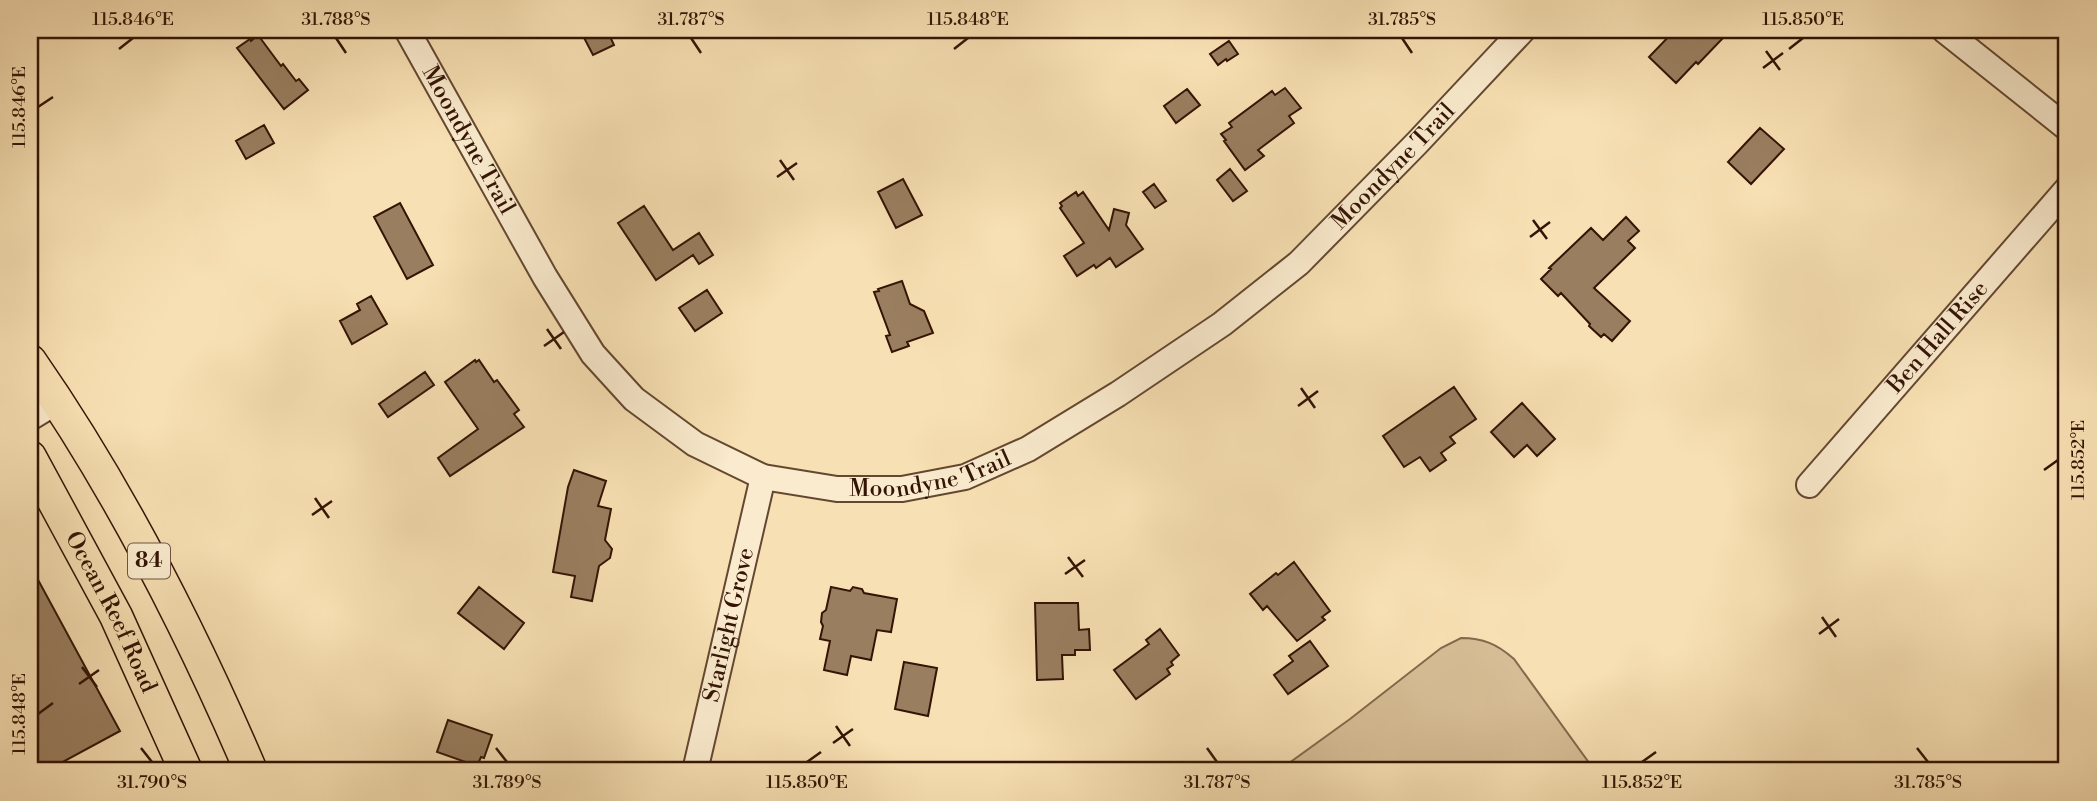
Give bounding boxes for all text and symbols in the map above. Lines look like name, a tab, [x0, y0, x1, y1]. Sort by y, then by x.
text: 115.846°E	[92, 8, 174, 31]
text: 31.788°S	[301, 8, 371, 31]
text: 31.787°S	[657, 8, 725, 31]
text: 115.848°E	[927, 8, 1009, 31]
text: 31.785°S	[1368, 8, 1436, 31]
text: 115.850°E	[1762, 8, 1844, 31]
street label: Moondyne Trail	[416, 61, 521, 219]
text: 115.846°E	[8, 66, 31, 148]
street label: Moondyne Trail	[1326, 97, 1461, 236]
street label: Ben Hall Rise	[1881, 275, 1994, 400]
text: 115.852°E	[2067, 420, 2090, 500]
street label: Moondyne Trail	[849, 444, 1015, 504]
street label: Ocean Reef Road	[59, 527, 163, 697]
road number: 84	[128, 544, 170, 578]
street label: Starlight Grove	[697, 545, 760, 705]
text: 115.848°E	[8, 673, 31, 755]
text: 31.790°S	[117, 771, 187, 794]
text: 31.789°S	[472, 771, 542, 794]
text: 115.850°E	[766, 771, 848, 794]
text: 31.787°S	[1183, 771, 1251, 794]
text: 115.852°E	[1602, 771, 1682, 794]
text: 31.785°S	[1894, 771, 1962, 794]

